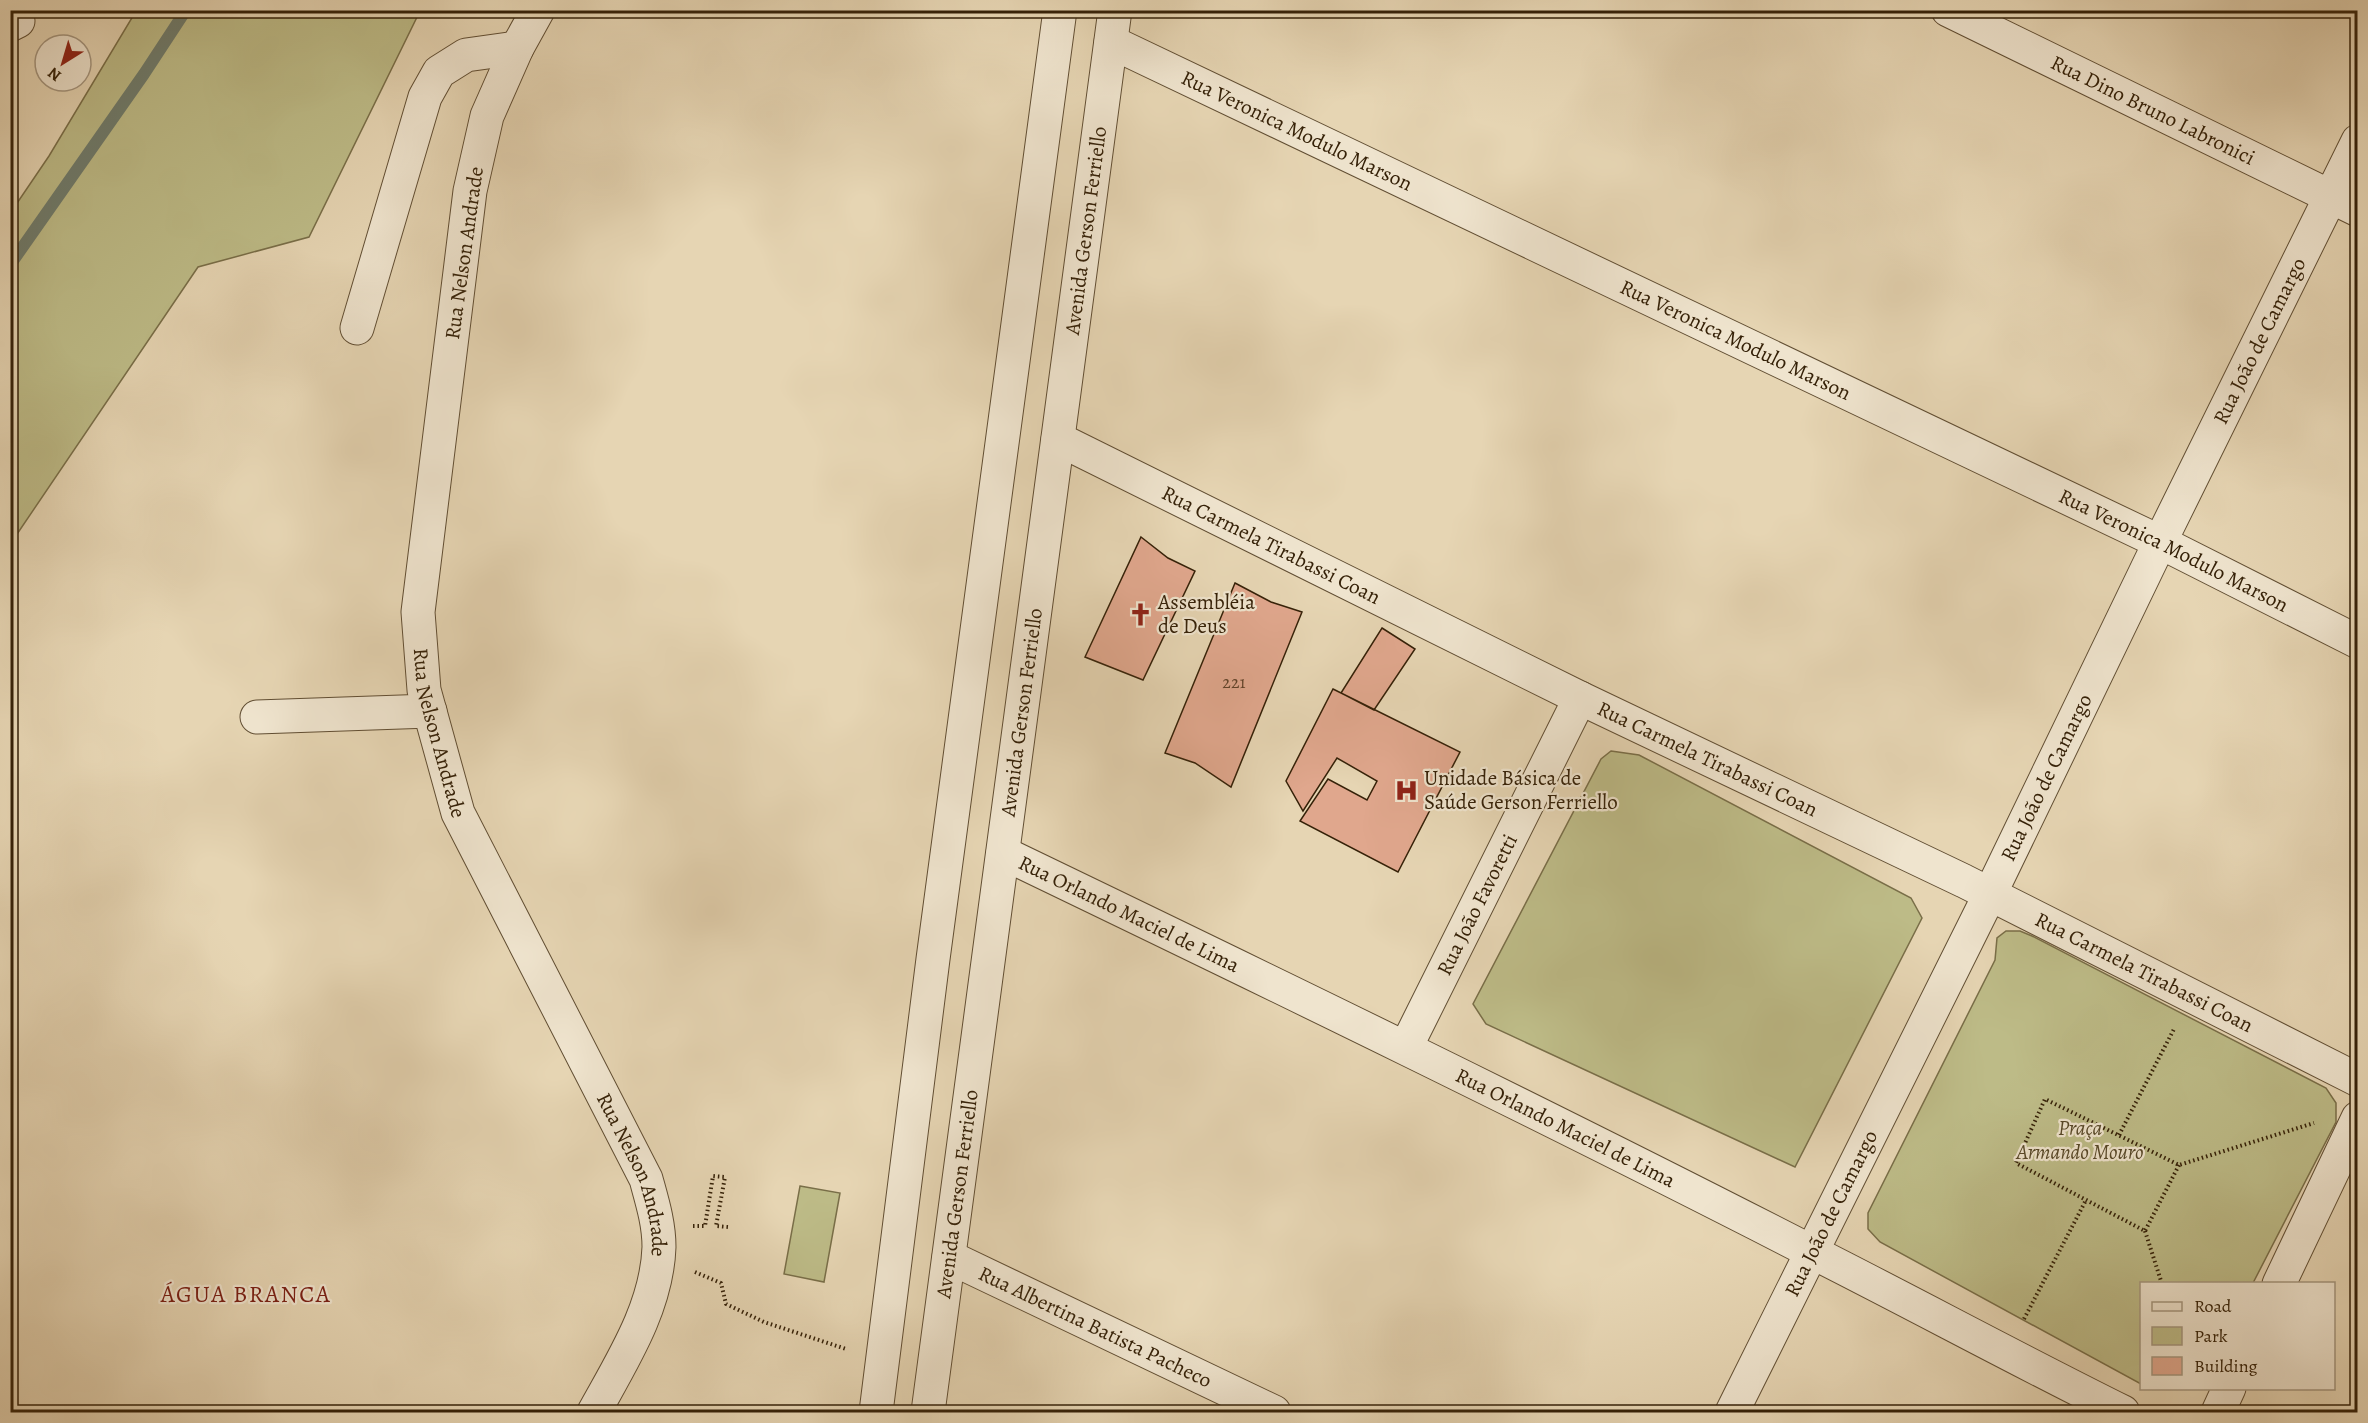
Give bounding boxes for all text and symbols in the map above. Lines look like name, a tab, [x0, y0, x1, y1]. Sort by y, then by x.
north arrow	[33, 33, 93, 93]
street label: Rua Dino Bruno Labronici	[2046, 48, 2260, 172]
text: N	[43, 62, 66, 86]
street label: Rua Veronica Modulo Marson	[1177, 64, 1417, 198]
street label: Avenida Gerson Ferriello	[1058, 124, 1113, 337]
street label: Rua Nelson Andrade	[438, 165, 490, 341]
street label: Rua João de Camargo	[2206, 253, 2312, 429]
street label: Rua Veronica Modulo Marson	[1616, 273, 1856, 407]
street label: Rua Carmela Tirabassi Coan	[1157, 479, 1385, 611]
street label: Rua Veronica Modulo Marson	[2054, 482, 2293, 619]
place label: Assembléia de Deus	[1157, 588, 1255, 640]
church icon: Assembléia de Deus	[1127, 601, 1153, 627]
street label: Avenida Gerson Ferriello	[993, 606, 1049, 819]
street label: Rua Nelson Andrade	[407, 647, 473, 821]
house number: 221	[1222, 670, 1246, 694]
street label: Rua João de Camargo	[1994, 689, 2099, 866]
street label: Rua Carmela Tirabassi Coan	[1593, 694, 1822, 823]
place label: Unidade Básica de Saúde Gerson Ferriello	[1424, 764, 1618, 816]
hospital icon: Unidade Básica de Saúde Gerson Ferriello	[1393, 777, 1419, 803]
street label: Rua João Favoretti	[1430, 829, 1524, 980]
street label: Rua Orlando Maciel de Lima	[1014, 849, 1244, 979]
street label: Rua Carmela Tirabassi Coan	[2030, 905, 2258, 1039]
street label: Rua Orlando Maciel de Lima	[1451, 1061, 1680, 1194]
street label: Rua Nelson Andrade	[590, 1088, 673, 1258]
street label: Avenida Gerson Ferriello	[929, 1088, 985, 1301]
park label: Praça Armando Mouro	[2016, 1114, 2143, 1166]
street label: Rua João de Camargo	[1778, 1125, 1884, 1301]
street label: Rua Albertina Batista Pacheco	[974, 1259, 1216, 1394]
district label: ÁGUA BRANCA	[160, 1278, 331, 1310]
legend	[2140, 1282, 2335, 1390]
text: Road	[2194, 1294, 2232, 1318]
text: Park	[2194, 1324, 2228, 1348]
text: Building	[2194, 1354, 2258, 1378]

